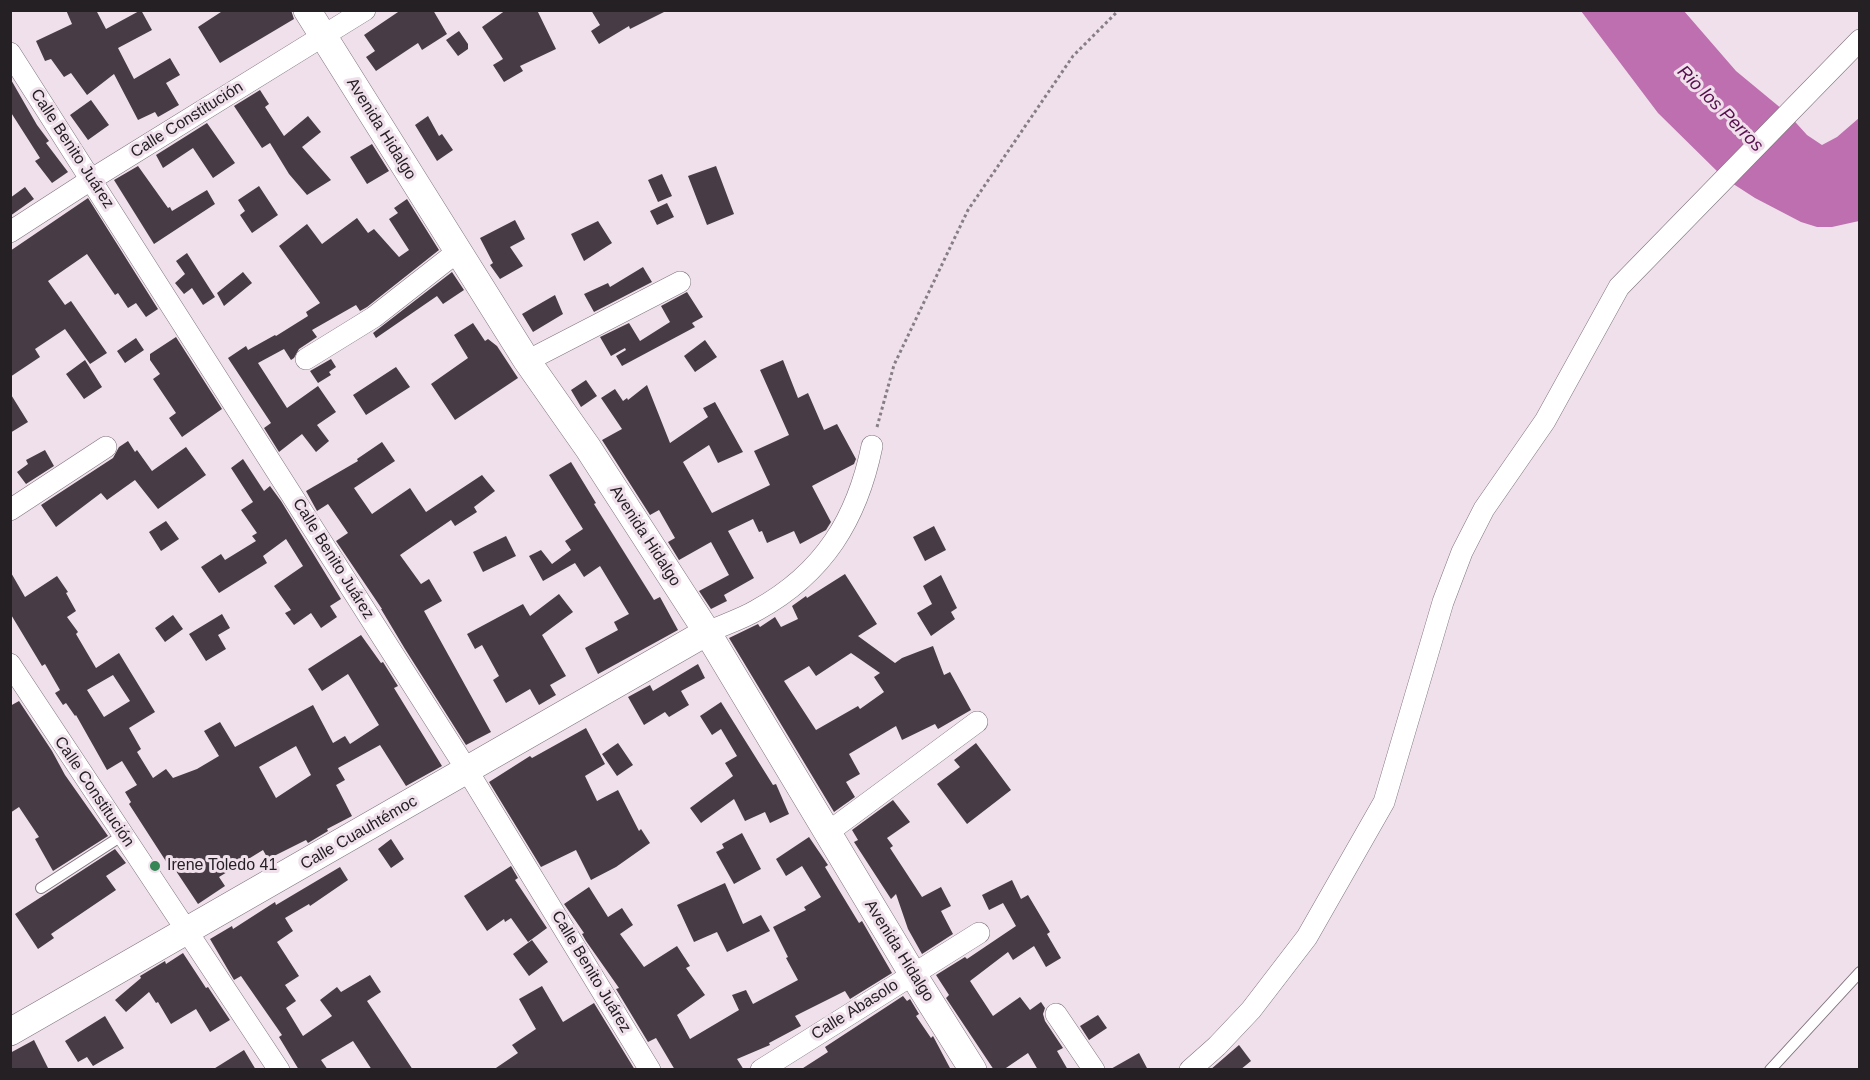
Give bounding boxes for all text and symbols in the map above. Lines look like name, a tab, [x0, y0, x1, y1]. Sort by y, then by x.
water label: Rio los Perros	[1672, 61, 1768, 157]
street label: Avenida Hidalgo	[342, 75, 420, 183]
street label: Calle Constitución	[127, 78, 247, 162]
street label: Calle Benito Juárez	[26, 86, 118, 212]
street label: Avenida Hidalgo	[605, 482, 685, 590]
street label: Calle Benito Juárez	[288, 495, 378, 623]
street label: Calle Constitución	[50, 733, 138, 851]
street label: Calle Cuauhtémoc	[297, 792, 421, 874]
place label: Irene Toledo 41	[167, 856, 277, 876]
marker: Irene Toledo 41	[148, 859, 162, 873]
street label: Avenida Hidalgo	[860, 897, 938, 1005]
street label: Calle Benito Juárez	[547, 908, 635, 1036]
street label: Calle Abasolo	[808, 976, 902, 1044]

